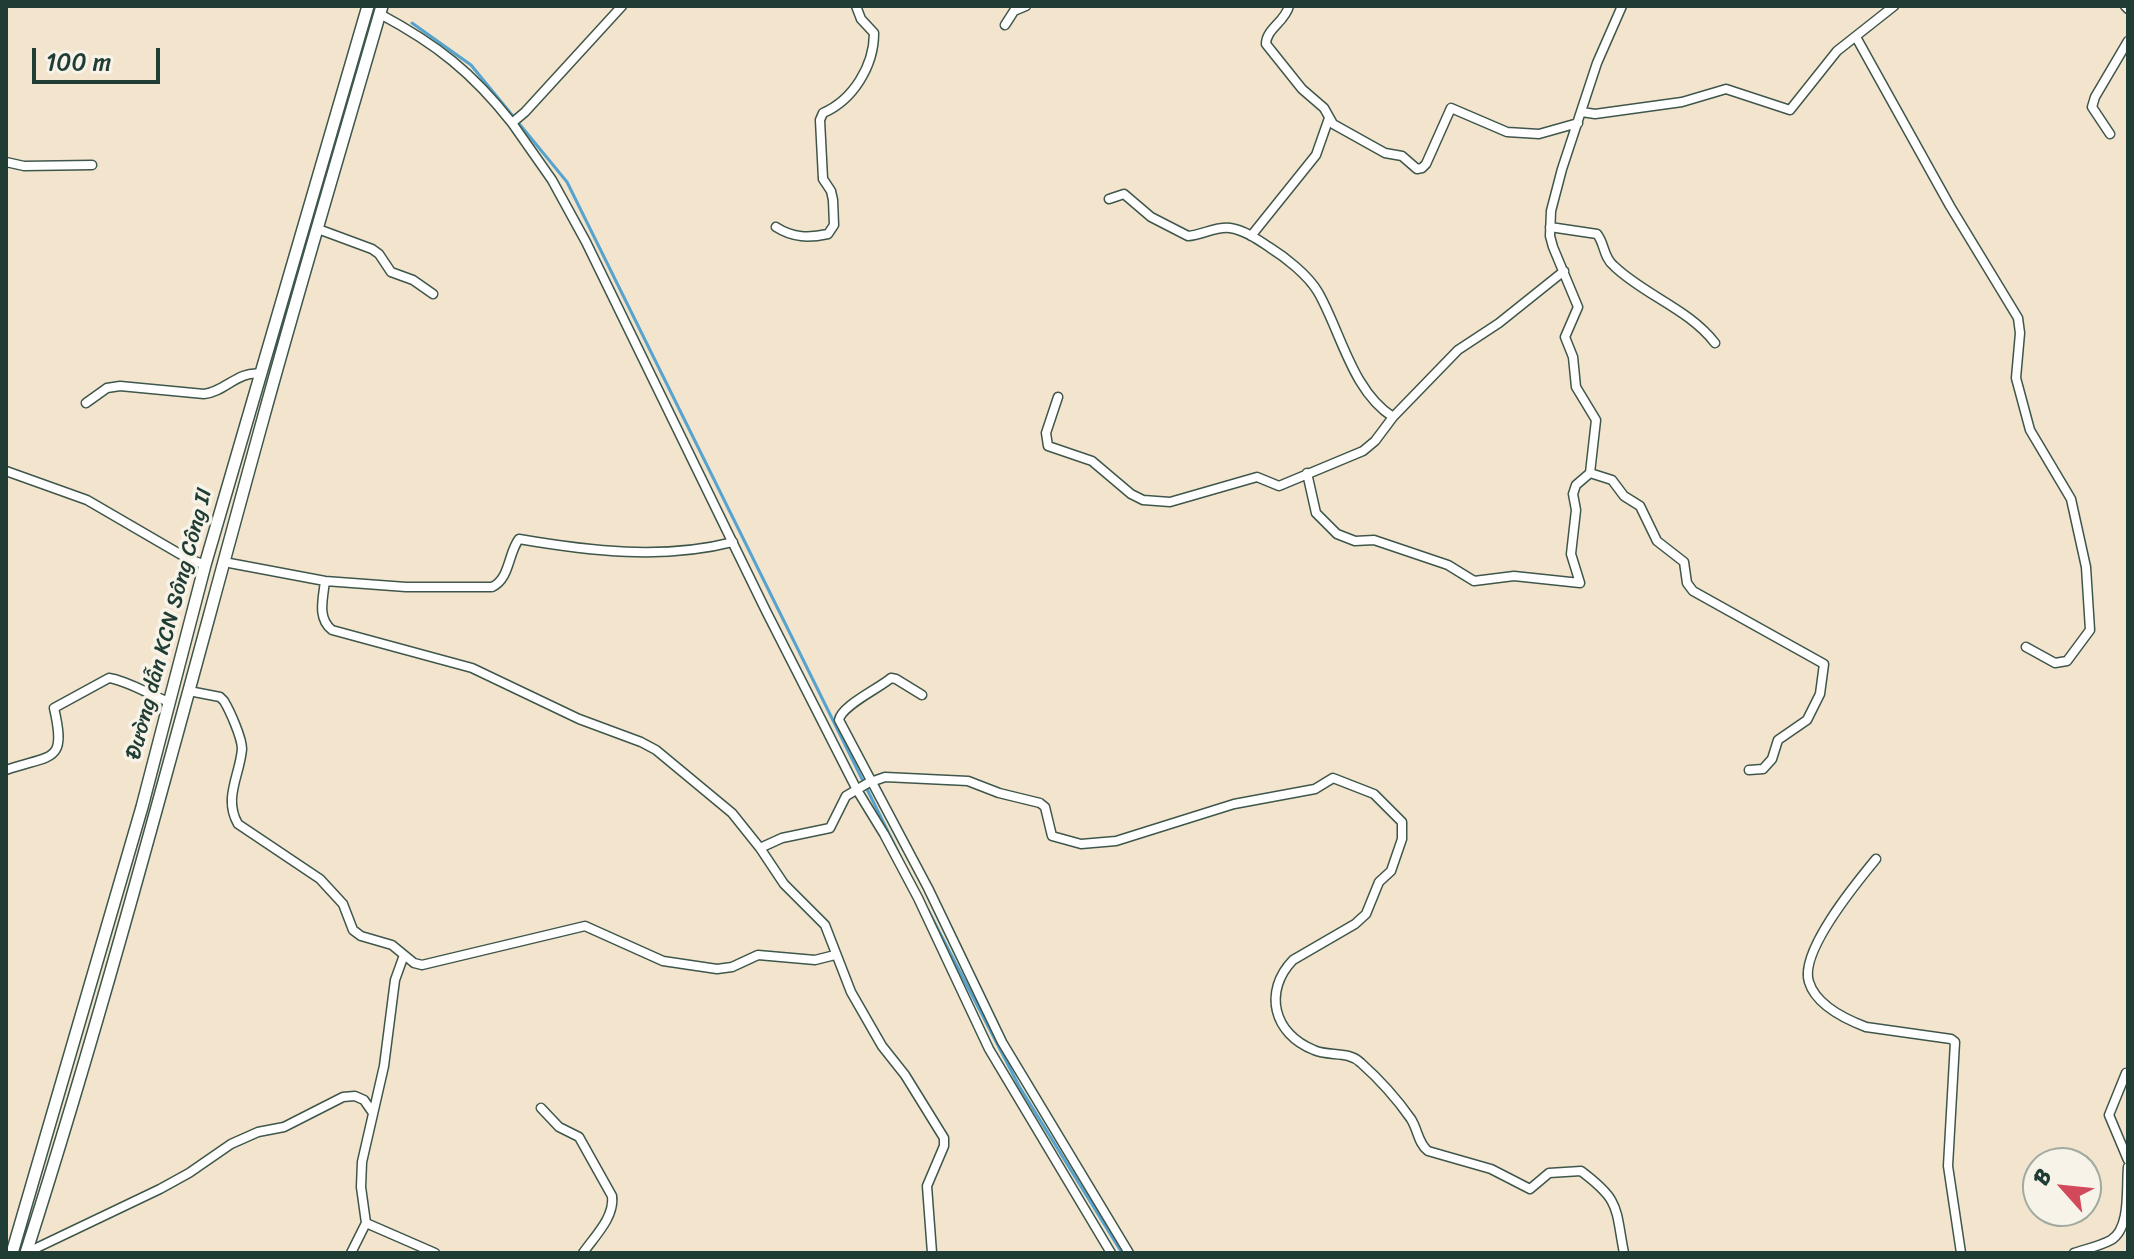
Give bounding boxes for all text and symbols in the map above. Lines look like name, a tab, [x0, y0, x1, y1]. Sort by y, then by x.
scale bar	[36, 32, 164, 82]
text: 100 m	[46, 41, 111, 83]
street label: Đường dẫn KCN Sông Công II	[121, 485, 219, 763]
north arrow	[2022, 1147, 2102, 1227]
text: B	[2021, 1162, 2062, 1192]

